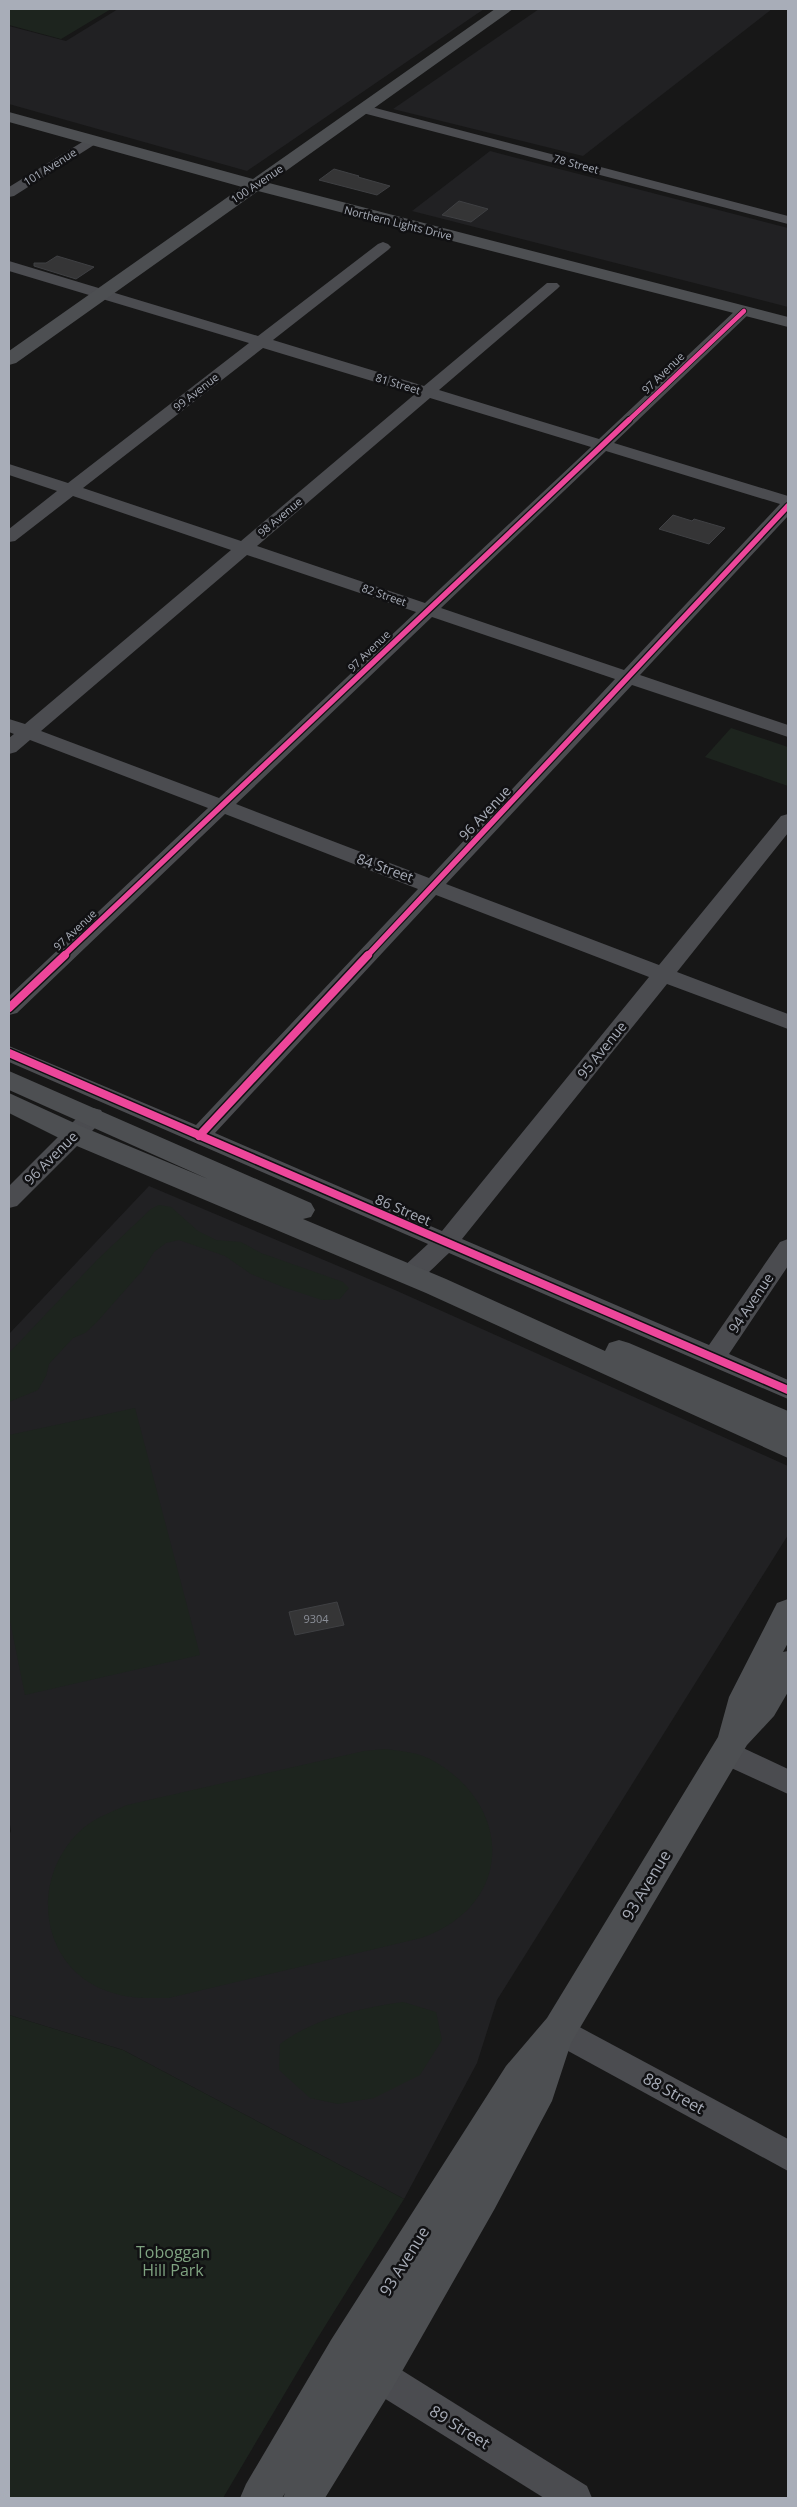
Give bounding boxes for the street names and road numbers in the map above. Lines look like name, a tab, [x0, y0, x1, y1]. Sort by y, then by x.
street label: 101 Avenue	[20, 144, 79, 189]
street label: 78 Street	[552, 150, 600, 177]
street label: 100 Avenue	[228, 161, 286, 207]
street label: Northern Lights Drive	[343, 202, 454, 243]
street label: 97 Avenue	[638, 349, 687, 397]
street label: 99 Avenue	[170, 369, 221, 414]
street label: 81 Street	[374, 370, 422, 397]
street label: 98 Avenue	[254, 494, 305, 540]
street label: 82 Street	[360, 580, 408, 609]
street label: 97 Avenue	[344, 627, 393, 675]
street label: 96 Avenue	[454, 781, 515, 844]
street label: 84 Street	[354, 849, 416, 887]
street label: 97 Avenue	[50, 906, 99, 953]
street label: 95 Avenue	[573, 1017, 631, 1082]
street label: 96 Avenue	[20, 1127, 82, 1189]
street label: 86 Street	[372, 1189, 434, 1230]
street label: 94 Avenue	[724, 1269, 778, 1336]
street label: 93 Avenue	[616, 1846, 676, 1924]
street label: 88 Street	[639, 2067, 709, 2119]
street label: 93 Avenue	[374, 2222, 434, 2300]
street label: 89 Street	[426, 2400, 495, 2454]

